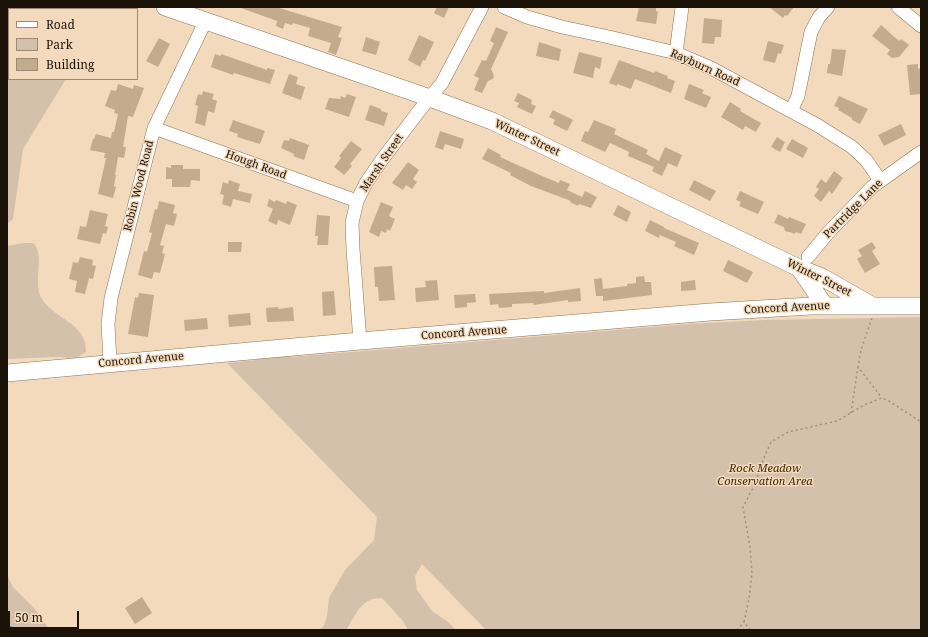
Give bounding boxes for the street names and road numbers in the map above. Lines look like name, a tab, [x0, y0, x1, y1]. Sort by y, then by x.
street label: Rayburn Road	[668, 47, 742, 89]
street label: Winter Street	[492, 117, 562, 159]
street label: Marsh Street	[358, 131, 406, 195]
street label: Robin Wood Road	[121, 139, 157, 233]
street label: Hough Road	[224, 148, 288, 182]
street label: Partridge Lane	[821, 177, 885, 241]
street label: Winter Street	[784, 257, 854, 299]
street label: Concord Avenue	[744, 299, 830, 317]
street label: Concord Avenue	[421, 323, 507, 343]
street label: Concord Avenue	[98, 350, 184, 370]

